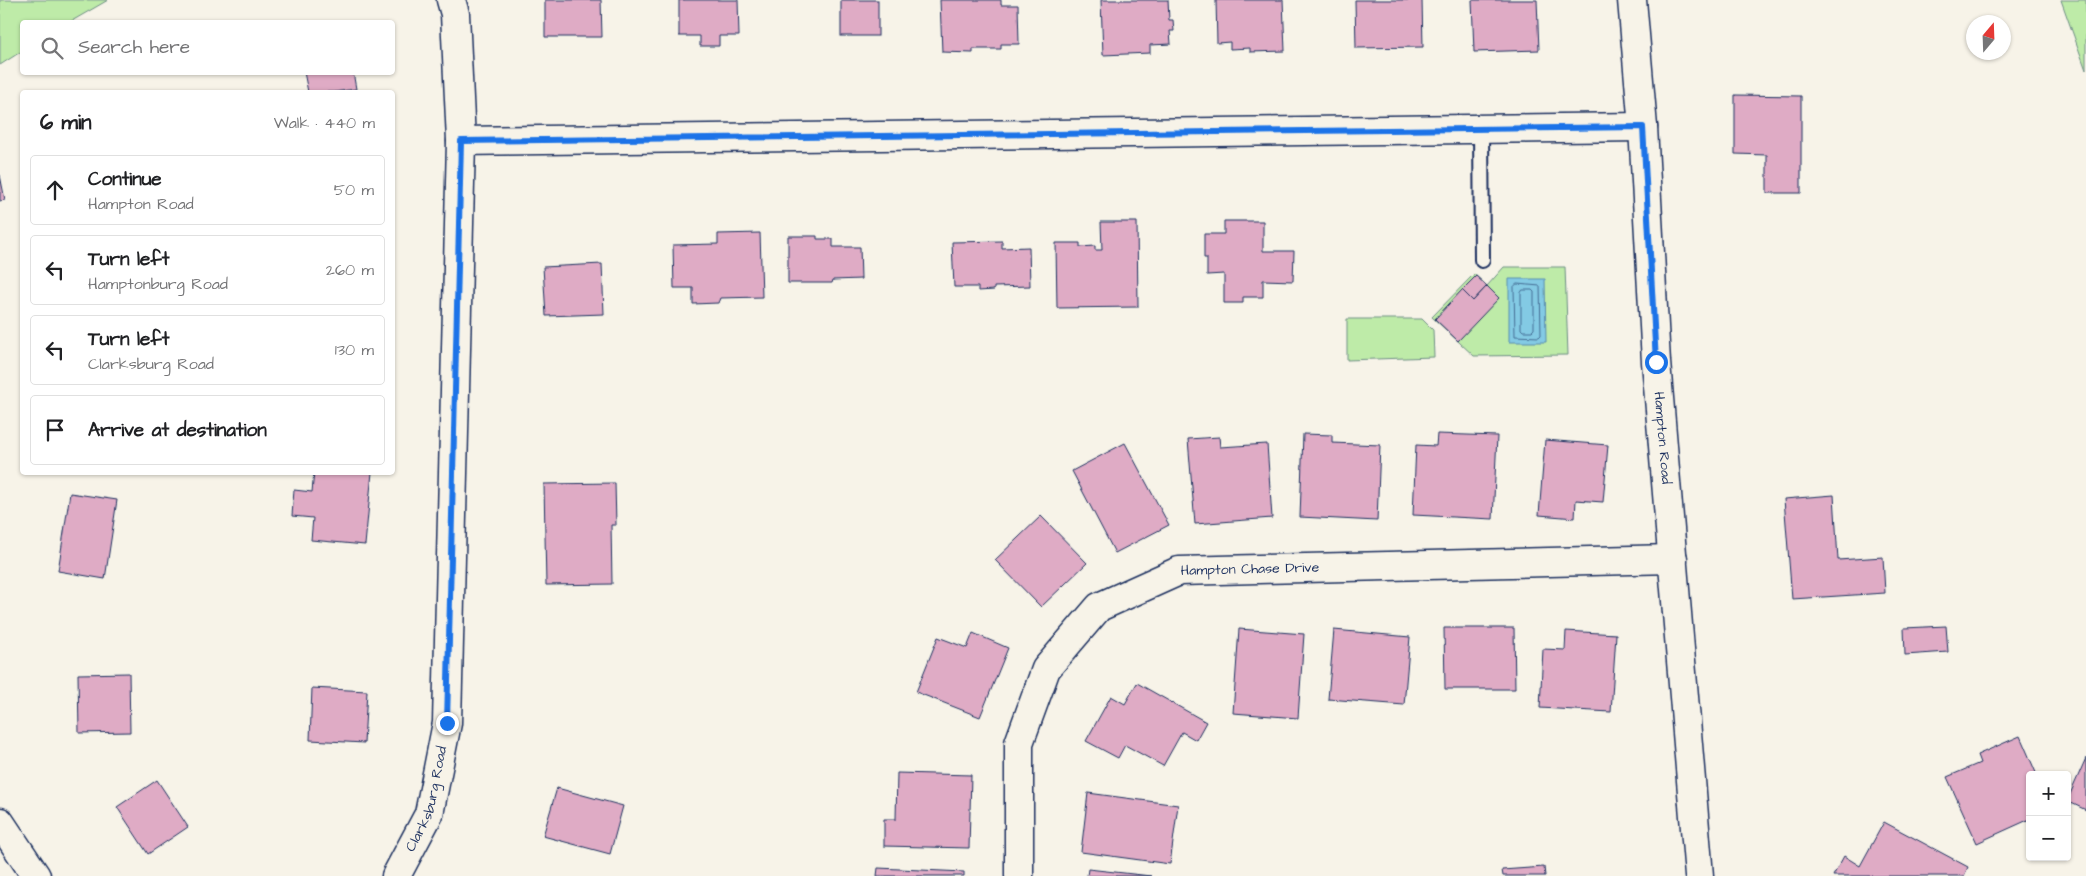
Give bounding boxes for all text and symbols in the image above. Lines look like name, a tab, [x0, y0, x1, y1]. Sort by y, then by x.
north arrow	[1966, 15, 2011, 60]
search box	[20, 20, 395, 75]
icon: search	[38, 34, 66, 62]
text: Search here	[78, 34, 190, 61]
text: 6 min	[40, 108, 92, 137]
text: Walk · 440 m	[274, 112, 375, 134]
text: Continue	[88, 166, 162, 193]
icon: ahead	[41, 176, 69, 204]
text: 50 m	[334, 179, 374, 201]
text: Hampton Road	[88, 193, 194, 215]
text: Turn left	[88, 246, 169, 273]
icon: left	[41, 256, 69, 284]
text: 260 m	[326, 259, 374, 281]
text: Hamptonburg Road	[88, 273, 228, 295]
text: Turn left	[88, 326, 169, 353]
icon: left	[41, 336, 69, 364]
text: 130 m	[335, 339, 374, 361]
route start	[1645, 351, 1668, 374]
text: Clarksburg Road	[88, 353, 214, 375]
street label: Hampton Road	[1649, 391, 1676, 485]
icon: arrive	[41, 416, 69, 444]
text: Arrive at destination	[88, 417, 267, 444]
street label: Hampton Chase Drive	[1180, 558, 1320, 581]
route end	[436, 712, 459, 735]
street label: Clarksburg Road	[401, 744, 452, 855]
map controls	[2026, 771, 2071, 861]
button: +	[2026, 771, 2071, 816]
button: −	[2026, 816, 2071, 861]

